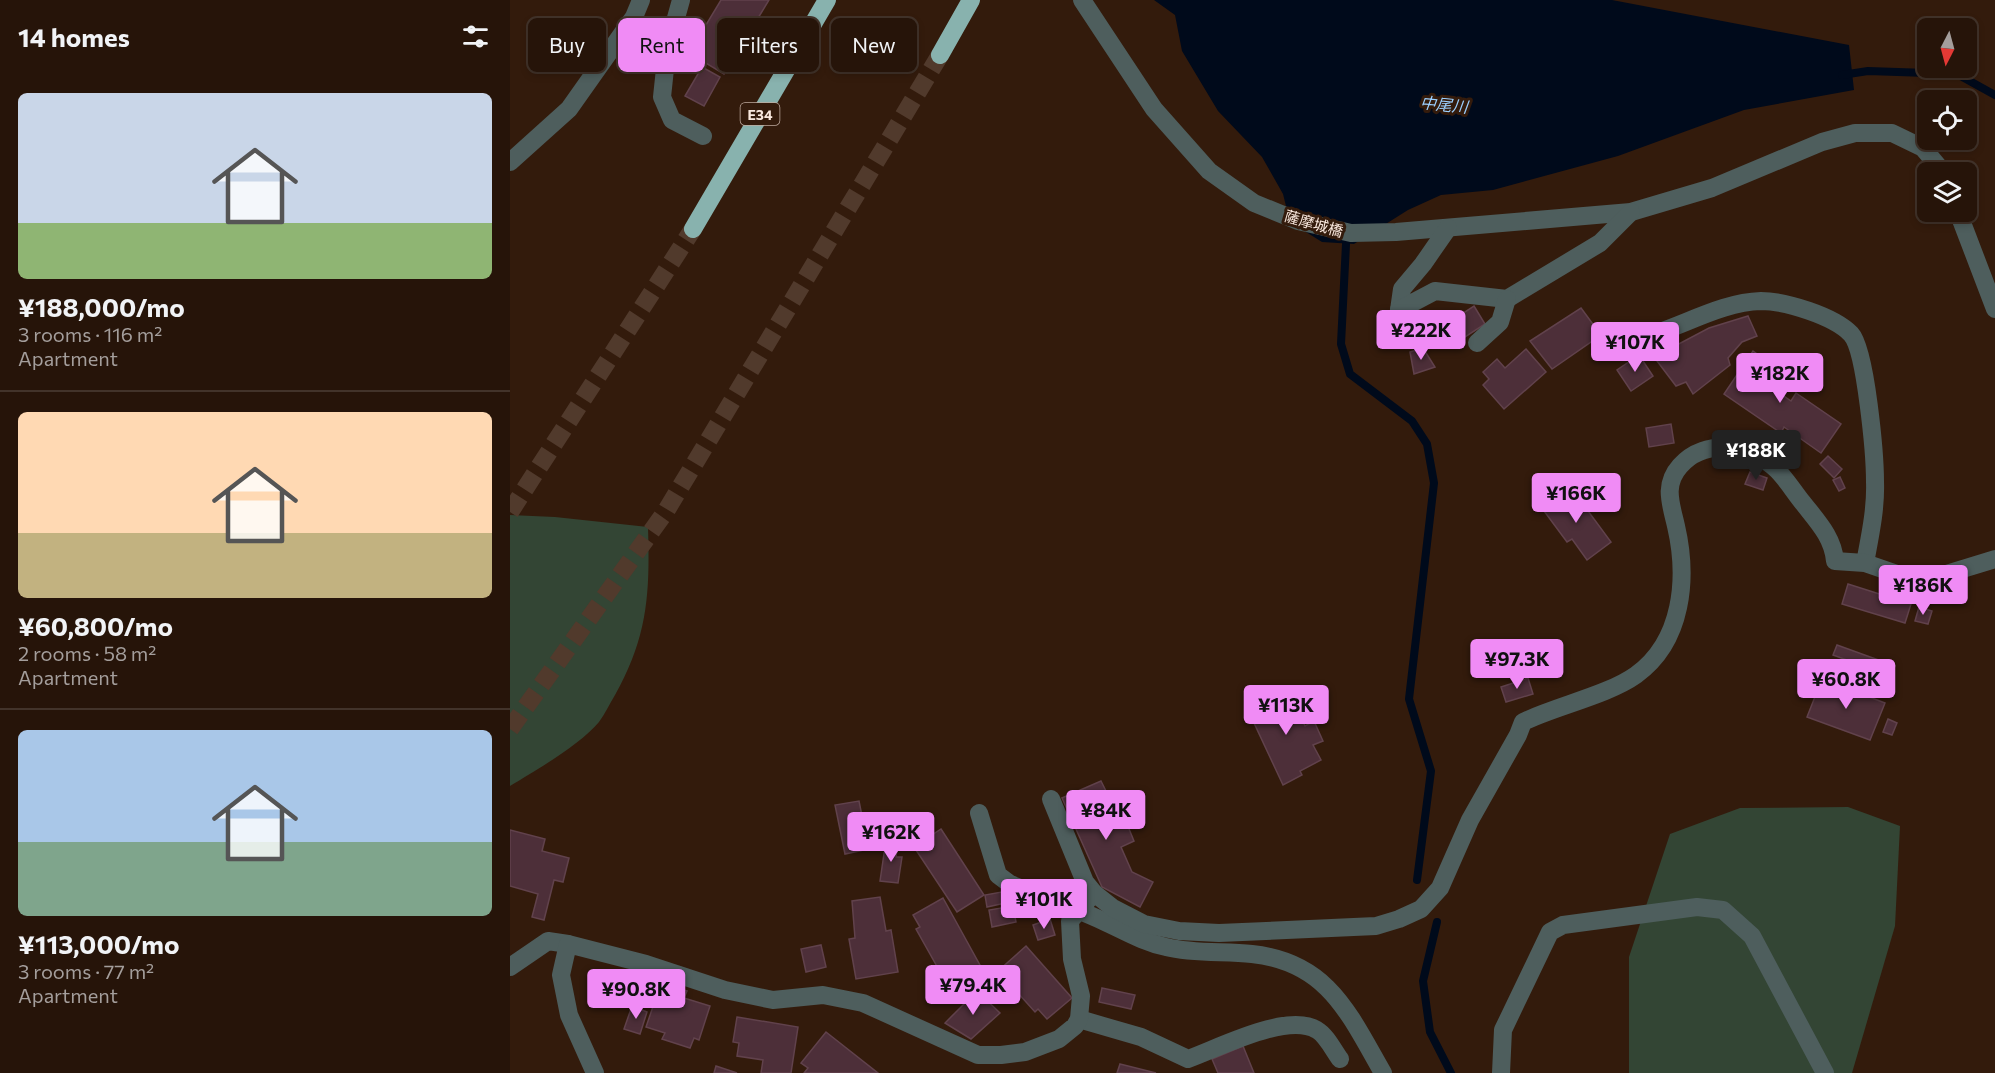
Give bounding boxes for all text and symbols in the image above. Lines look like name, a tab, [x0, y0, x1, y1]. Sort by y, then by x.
chip: Buy	[528, 18, 606, 72]
chip: Rent	[618, 18, 705, 72]
chip: Filters	[717, 18, 819, 72]
chip: New	[831, 18, 917, 72]
north arrow	[1917, 18, 1977, 78]
map controls	[1917, 18, 1977, 222]
icon: filters	[459, 20, 492, 53]
text: 14 homes	[18, 21, 130, 52]
button: locate	[1917, 90, 1977, 150]
water label: 中尾川	[1419, 92, 1471, 116]
road number: E34	[740, 103, 780, 125]
icon: home	[201, 132, 309, 240]
button: layers	[1917, 162, 1977, 222]
street label: 薩摩城橋	[1283, 206, 1345, 240]
text: ¥188,000/mo	[18, 291, 185, 322]
pin: ¥222K	[1379, 310, 1463, 361]
text: ¥222K	[1391, 317, 1452, 341]
text: 3 rooms · 116 m²	[18, 322, 162, 346]
pin: ¥107K	[1593, 322, 1677, 373]
text: ¥107K	[1605, 329, 1665, 353]
text: Apartment	[18, 346, 118, 370]
pin: ¥182K	[1738, 353, 1822, 404]
text: ¥182K	[1750, 360, 1810, 384]
pin: ¥188K	[1714, 430, 1798, 481]
text: ¥188K	[1726, 437, 1786, 461]
icon: home	[201, 451, 309, 559]
pin: ¥166K	[1534, 473, 1618, 524]
text: ¥166K	[1546, 480, 1606, 504]
pin: ¥186K	[1881, 565, 1965, 616]
text: ¥186K	[1893, 572, 1953, 596]
text: ¥60,800/mo	[18, 610, 173, 641]
pin: ¥97.3K	[1468, 639, 1566, 690]
text: 2 rooms · 58 m²	[18, 641, 156, 665]
text: ¥97.3K	[1484, 646, 1550, 670]
pin: ¥60.8K	[1797, 659, 1895, 710]
text: Apartment	[18, 665, 118, 689]
text: ¥60.8K	[1811, 666, 1881, 690]
pin: ¥113K	[1244, 685, 1328, 736]
text: ¥113K	[1258, 692, 1314, 716]
icon: home	[201, 769, 309, 877]
pin: ¥84K	[1070, 790, 1142, 841]
text: ¥84K	[1080, 797, 1132, 821]
pin: ¥162K	[849, 812, 933, 863]
text: ¥162K	[861, 819, 921, 843]
pin: ¥101K	[1002, 879, 1086, 930]
text: ¥101K	[1015, 886, 1073, 910]
text: ¥113,000/mo	[18, 928, 180, 959]
text: 3 rooms · 77 m²	[18, 959, 154, 983]
pin: ¥79.4K	[924, 965, 1022, 1016]
pin: ¥90.8K	[587, 969, 685, 1020]
text: ¥79.4K	[939, 972, 1007, 996]
text: ¥90.8K	[601, 976, 671, 1000]
text: Apartment	[18, 983, 118, 1007]

